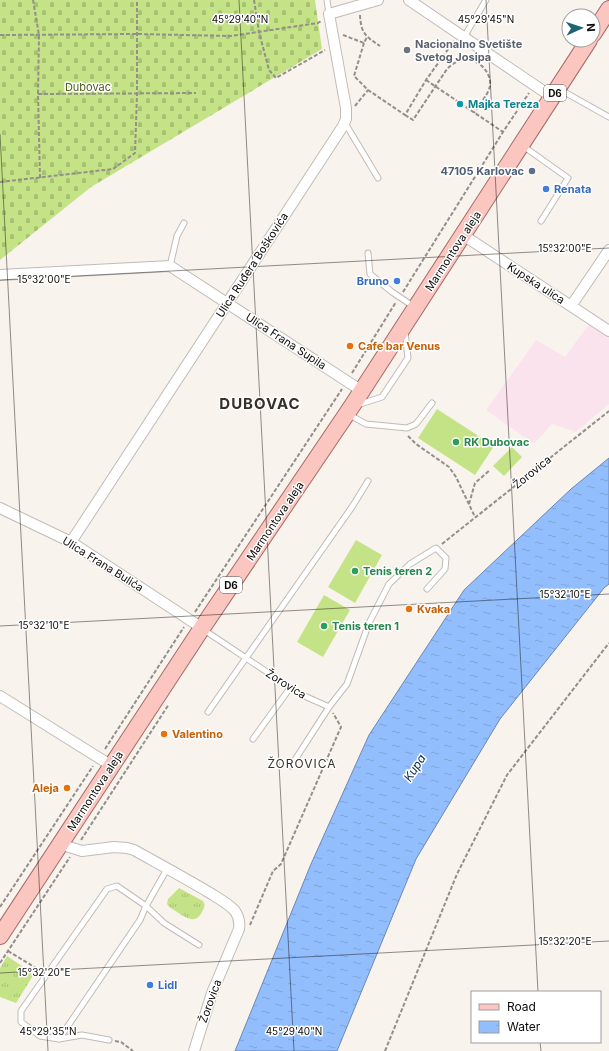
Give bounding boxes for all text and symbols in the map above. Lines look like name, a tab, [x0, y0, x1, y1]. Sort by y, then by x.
north arrow	[561, 8, 601, 48]
text: 45°29'40"N	[212, 13, 268, 25]
text: 45°29'45"N	[458, 13, 514, 25]
text: N	[584, 23, 598, 32]
place label: Nacionalno Svetište Svetog Josipa	[415, 37, 523, 64]
marker: Nacionalno Svetište Svetog Josipa	[402, 45, 412, 55]
park label: Dubovac	[65, 80, 111, 94]
road number: D6	[544, 85, 566, 101]
place label: Majka Tereza	[468, 97, 539, 111]
marker: Majka Tereza	[455, 99, 465, 109]
place label: 47105 Karlovac	[441, 164, 525, 178]
marker: 47105 Karlovac	[527, 166, 537, 176]
place label: Renata	[554, 182, 591, 196]
marker: Renata	[541, 184, 551, 194]
street label: Marmontova aleja	[422, 208, 484, 294]
street label: Ulica Ruđera Boškovića	[213, 210, 291, 320]
text: 15°32'00"E	[538, 242, 592, 254]
street label: Kupska ulica	[505, 259, 567, 307]
text: 15°32'00"E	[17, 273, 71, 285]
place label: Bruno	[357, 274, 389, 288]
marker: Bruno	[392, 276, 402, 286]
street label: Ulica Frana Supila	[243, 310, 329, 372]
place label: Cafe bar Venus	[358, 339, 440, 353]
marker: Cafe bar Venus	[345, 341, 355, 351]
district label: DUBOVAC	[219, 394, 301, 413]
place label: RK Dubovac	[464, 435, 530, 449]
marker: RK Dubovac	[451, 437, 461, 447]
street label: Žorovica	[510, 452, 554, 492]
street label: Marmontova aleja	[243, 479, 307, 563]
street label: Ulica Frana Bulića	[60, 533, 146, 595]
place label: Tenis teren 2	[363, 564, 432, 578]
marker: Tenis teren 2	[350, 566, 360, 576]
road number: D6	[220, 577, 242, 593]
text: 15°32'10"E	[539, 588, 591, 600]
place label: Kvaka	[417, 602, 450, 616]
marker: Kvaka	[404, 604, 414, 614]
text: 15°32'10"E	[18, 619, 70, 631]
place label: Tenis teren 1	[332, 619, 399, 633]
marker: Tenis teren 1	[319, 621, 329, 631]
street label: Žorovica	[263, 666, 309, 702]
place label: Valentino	[172, 727, 223, 741]
marker: Valentino	[159, 729, 169, 739]
street label: Marmontova aleja	[64, 748, 126, 834]
water label: Kupa	[400, 751, 429, 784]
district label: ŽOROVICA	[267, 756, 337, 771]
place label: Aleja	[32, 781, 59, 795]
marker: Aleja	[62, 783, 72, 793]
text: 15°32'20"E	[538, 935, 592, 947]
text: 15°32'20"E	[17, 966, 71, 978]
street label: Žorovica	[196, 977, 224, 1025]
place label: Lidl	[158, 978, 177, 992]
marker: Lidl	[145, 980, 155, 990]
legend	[471, 991, 601, 1043]
text: Road	[507, 999, 536, 1014]
text: Water	[507, 1019, 541, 1034]
text: 45°29'35"N	[20, 1025, 76, 1037]
text: 45°29'40"N	[266, 1025, 322, 1037]

